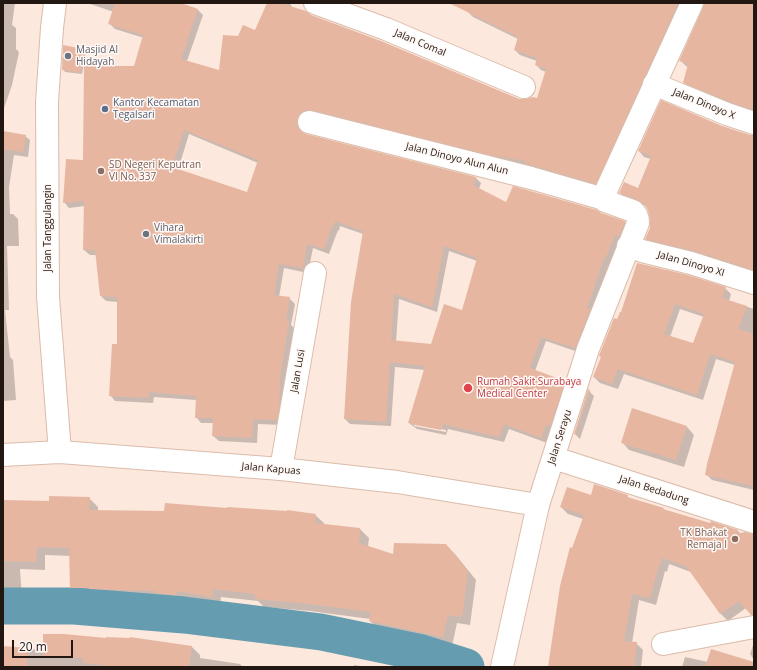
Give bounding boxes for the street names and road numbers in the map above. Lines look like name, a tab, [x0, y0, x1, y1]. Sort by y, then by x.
street label: Jalan Comal	[392, 27, 448, 59]
street label: Jalan Dinoyo X	[671, 86, 737, 122]
street label: Jalan Dinoyo Alun Alun	[404, 140, 510, 178]
street label: Jalan Tanggulangin	[42, 184, 54, 272]
street label: Jalan Dinoyo XI	[656, 249, 726, 279]
street label: Jalan Lusi	[288, 348, 308, 394]
street label: Jalan Serayu	[545, 408, 575, 466]
street label: Jalan Kapuas	[241, 460, 301, 478]
street label: Jalan Bedadung	[618, 473, 690, 507]

